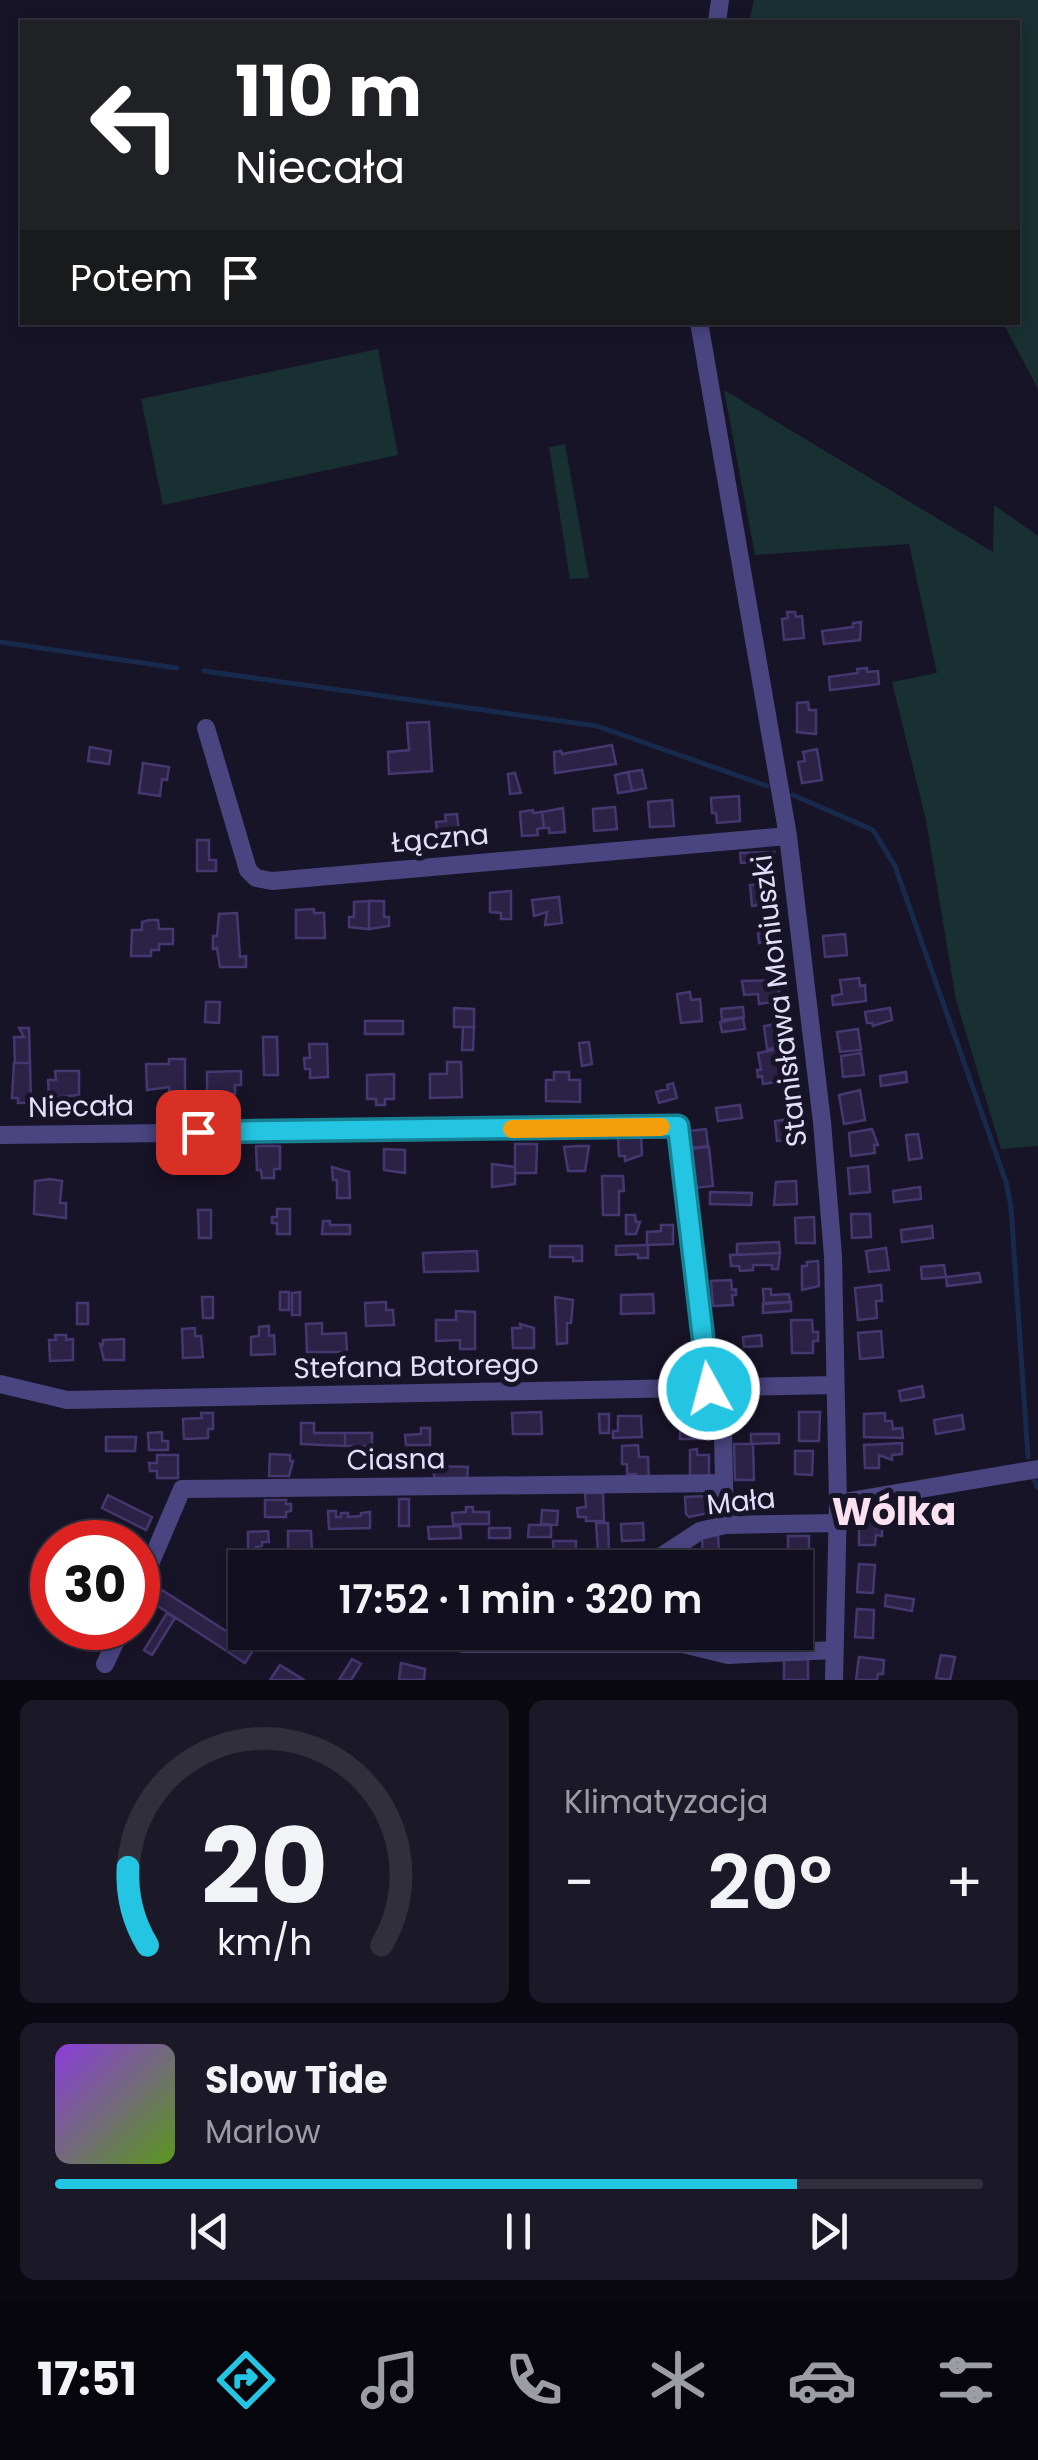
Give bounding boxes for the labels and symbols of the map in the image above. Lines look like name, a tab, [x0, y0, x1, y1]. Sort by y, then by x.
street label: Łączna	[390, 815, 490, 862]
street label: Stanisława Moniuszki	[742, 853, 817, 1149]
street label: Niecała	[28, 1086, 134, 1127]
pin	[156, 1090, 241, 1175]
position arrow	[657, 1337, 761, 1441]
street label: Stefana Batorego	[293, 1345, 539, 1388]
street label: Ciasna	[346, 1439, 446, 1480]
street label: Mała	[705, 1478, 777, 1524]
district label: Wólka	[832, 1485, 956, 1538]
speed limit sign: 30	[30, 1520, 160, 1650]

